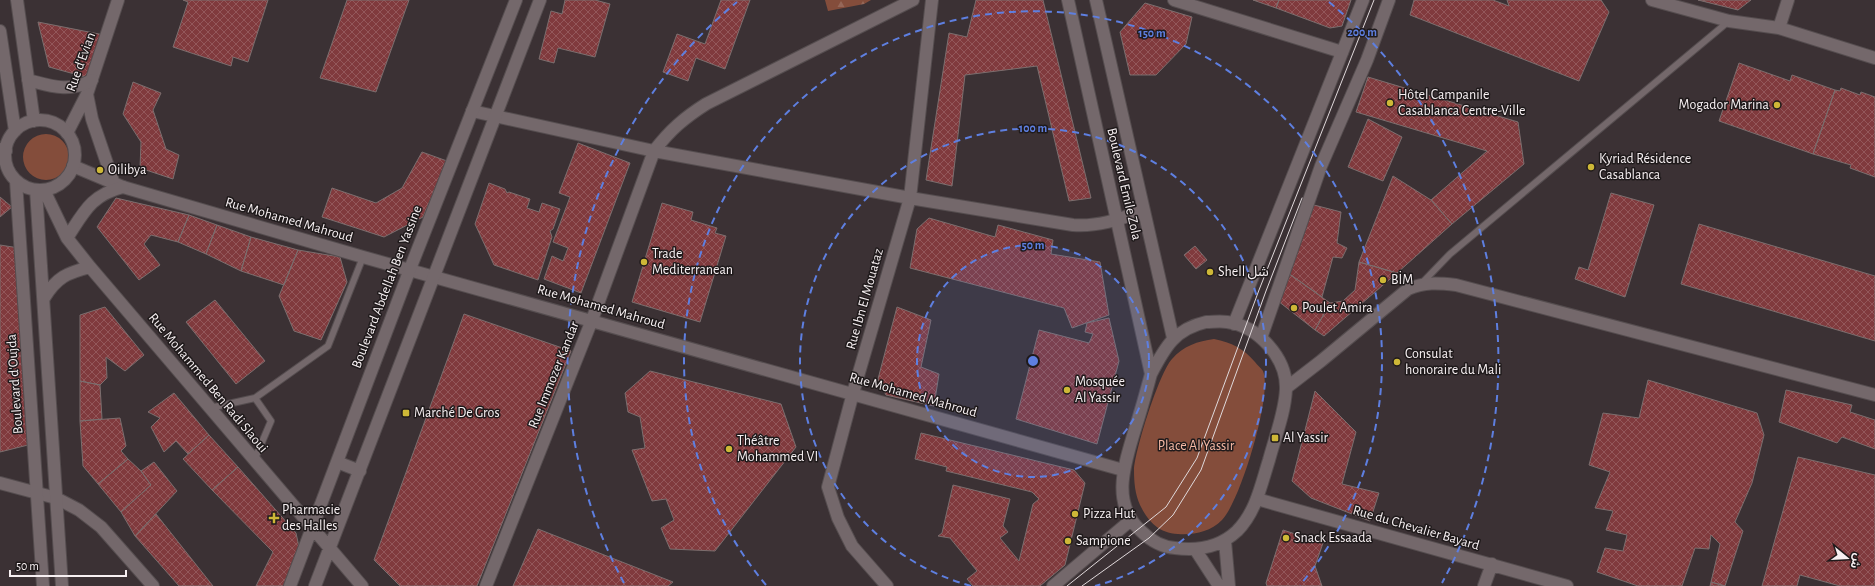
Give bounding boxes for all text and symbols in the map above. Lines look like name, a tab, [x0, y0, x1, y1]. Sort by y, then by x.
text: 200 m	[1347, 26, 1377, 38]
text: 150 m	[1138, 27, 1166, 39]
street label: Rue d'Evian	[64, 30, 98, 94]
place label: Hôtel Campanile Casablanca Centre-Ville	[1398, 88, 1526, 118]
marker: Hôtel Campanile Casablanca Centre-Ville	[1385, 98, 1395, 108]
place label: Mogador Marina	[1679, 98, 1770, 112]
marker: Mogador Marina	[1772, 100, 1782, 110]
text: 100 m	[1019, 122, 1047, 134]
street label: Boulevard Emile Zola	[1104, 127, 1144, 242]
place label: Kyriad Résidence Casablanca	[1599, 152, 1691, 182]
marker: Kyriad Résidence Casablanca	[1586, 162, 1596, 172]
place label: Oilibya	[108, 163, 147, 177]
marker: Oilibya	[95, 165, 105, 175]
street label: Rue Mohamed Mahroud	[224, 195, 354, 245]
street label: Boulevard Abdellah Ben Yassine	[349, 204, 425, 370]
text: 50 m	[1022, 239, 1045, 251]
place label: Trade Mediterranean	[652, 247, 733, 277]
street label: Rue Ibn El Mouataz	[844, 247, 886, 351]
marker: Trade Mediterranean	[639, 257, 649, 267]
place label: Shell شل	[1218, 265, 1269, 280]
marker: Shell شل	[1205, 267, 1215, 277]
place label: BİM	[1391, 270, 1413, 287]
marker: BİM	[1378, 275, 1388, 285]
street label: Rue Mohamed Mahroud	[536, 282, 666, 332]
place label: Poulet Amira	[1302, 301, 1373, 315]
marker: Poulet Amira	[1289, 303, 1299, 313]
street label: Rue Mohammed Ben Radi Slaoui	[146, 311, 270, 455]
street label: Rue Immozer Kandar	[526, 319, 582, 430]
street label: Boulevard d'Oujda	[4, 333, 25, 434]
place label: Consulat honoraire du Mali	[1405, 347, 1501, 377]
centre of rings	[1026, 354, 1040, 368]
marker: Consulat honoraire du Mali	[1392, 357, 1402, 367]
street label: Rue Mohamed Mahroud	[848, 370, 978, 420]
place label: Mosquée Al Yassir	[1075, 375, 1125, 405]
marker: Mosquée Al Yassir	[1062, 385, 1072, 395]
place label: Marché De Gros	[414, 406, 500, 420]
marker: Marché De Gros	[401, 408, 411, 418]
place label: Al Yassir	[1283, 431, 1329, 445]
marker: Al Yassir	[1270, 433, 1280, 443]
place label: Théâtre Mohammed VI	[737, 434, 818, 464]
park label: Place Al Yassir	[1158, 439, 1235, 453]
marker: Théâtre Mohammed VI	[724, 444, 734, 454]
place label: Pharmacie des Halles	[282, 503, 340, 533]
street label: Rue du Chevalier Bayard	[1351, 503, 1481, 553]
place label: Pizza Hut	[1083, 507, 1136, 521]
marker: Pizza Hut	[1070, 509, 1080, 519]
marker: Pharmacie des Halles	[269, 513, 279, 523]
place label: Snack Essaada	[1294, 531, 1373, 545]
marker: Snack Essaada	[1281, 533, 1291, 543]
place label: Sampione	[1076, 534, 1131, 548]
marker: Sampione	[1063, 536, 1073, 546]
north arrow	[1827, 538, 1867, 578]
scale bar	[10, 552, 126, 578]
text: ش	[1848, 552, 1864, 570]
text: 50 m	[16, 560, 39, 572]

